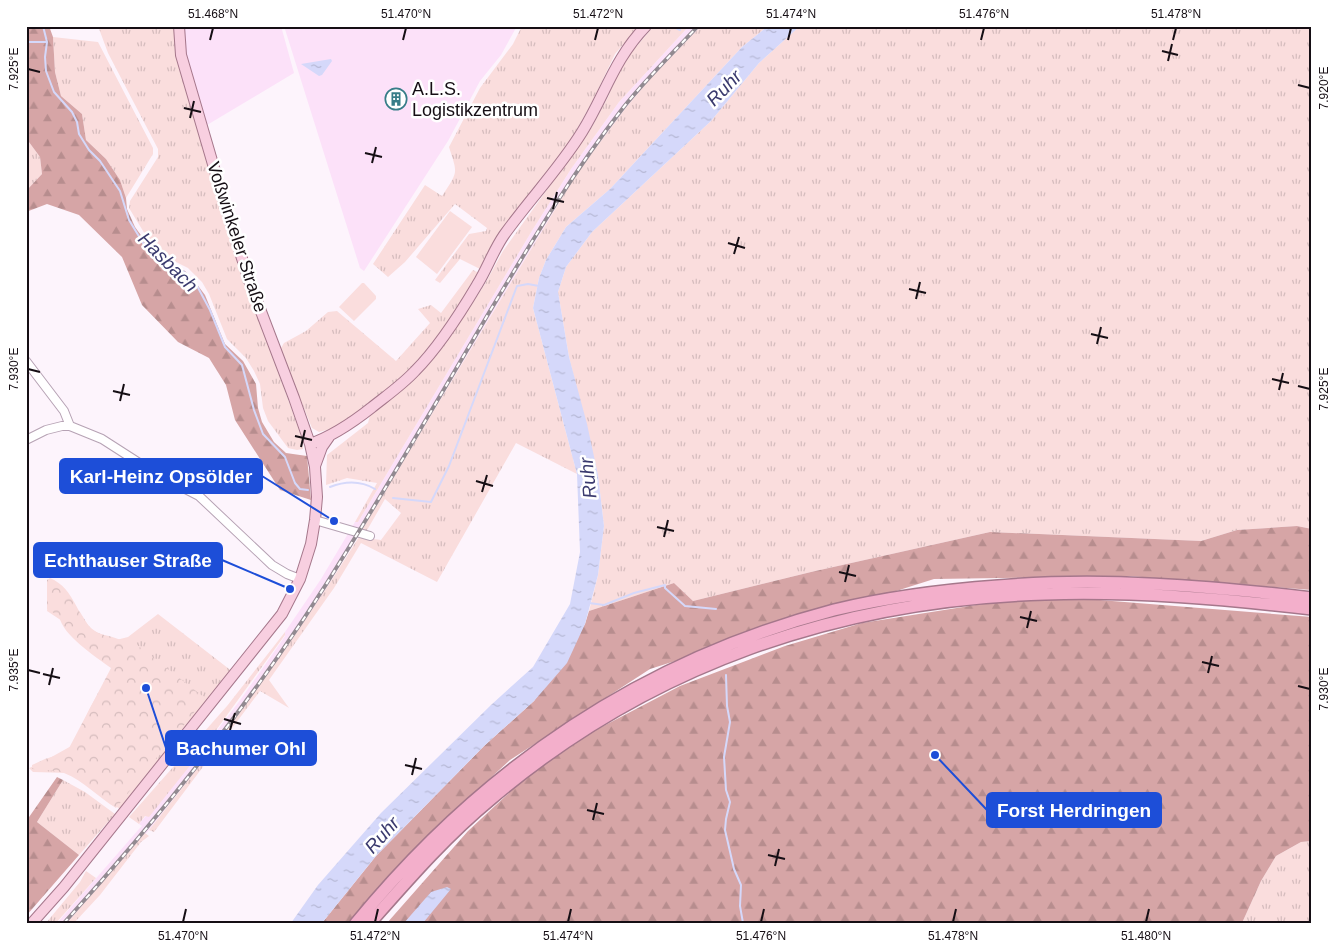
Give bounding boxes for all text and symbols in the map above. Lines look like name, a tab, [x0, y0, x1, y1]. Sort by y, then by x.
text: 51.468°N	[188, 7, 238, 21]
text: 51.470°N	[381, 7, 431, 21]
text: 51.472°N	[573, 7, 623, 21]
text: 51.474°N	[766, 7, 816, 21]
text: 51.476°N	[959, 7, 1009, 21]
text: 51.478°N	[1151, 7, 1201, 21]
text: 7.925°E	[7, 48, 21, 90]
water label: Ruhr	[702, 65, 746, 110]
text: 7.920°E	[1317, 67, 1331, 109]
place label: A.L.S. Logistikzentrum	[412, 79, 538, 120]
building icon: A.L.S. Logistikzentrum	[384, 87, 408, 111]
street label: Voßwinkeler Straße	[203, 159, 271, 315]
water label: Hasbach	[134, 228, 202, 296]
text: 7.930°E	[7, 348, 21, 390]
text: 7.925°E	[1317, 368, 1331, 410]
water label: Ruhr	[575, 456, 601, 500]
callout: Karl-Heinz Opsölder	[60, 459, 262, 493]
text: Karl-Heinz Opsölder	[70, 466, 253, 487]
callout: Echthauser Straße	[34, 543, 222, 577]
text: Echthauser Straße	[44, 550, 212, 571]
text: 7.935°E	[7, 649, 21, 691]
text: 7.930°E	[1317, 668, 1331, 710]
callout: Bachumer Ohl	[166, 731, 316, 765]
text: Bachumer Ohl	[176, 738, 306, 759]
callout: Forst Herdringen	[987, 793, 1161, 827]
text: Forst Herdringen	[997, 800, 1151, 821]
water label: Ruhr	[360, 812, 404, 857]
text: 51.470°N	[158, 929, 208, 943]
text: 51.472°N	[350, 929, 400, 943]
text: 51.474°N	[543, 929, 593, 943]
text: 51.476°N	[736, 929, 786, 943]
text: 51.478°N	[928, 929, 978, 943]
text: 51.480°N	[1121, 929, 1171, 943]

